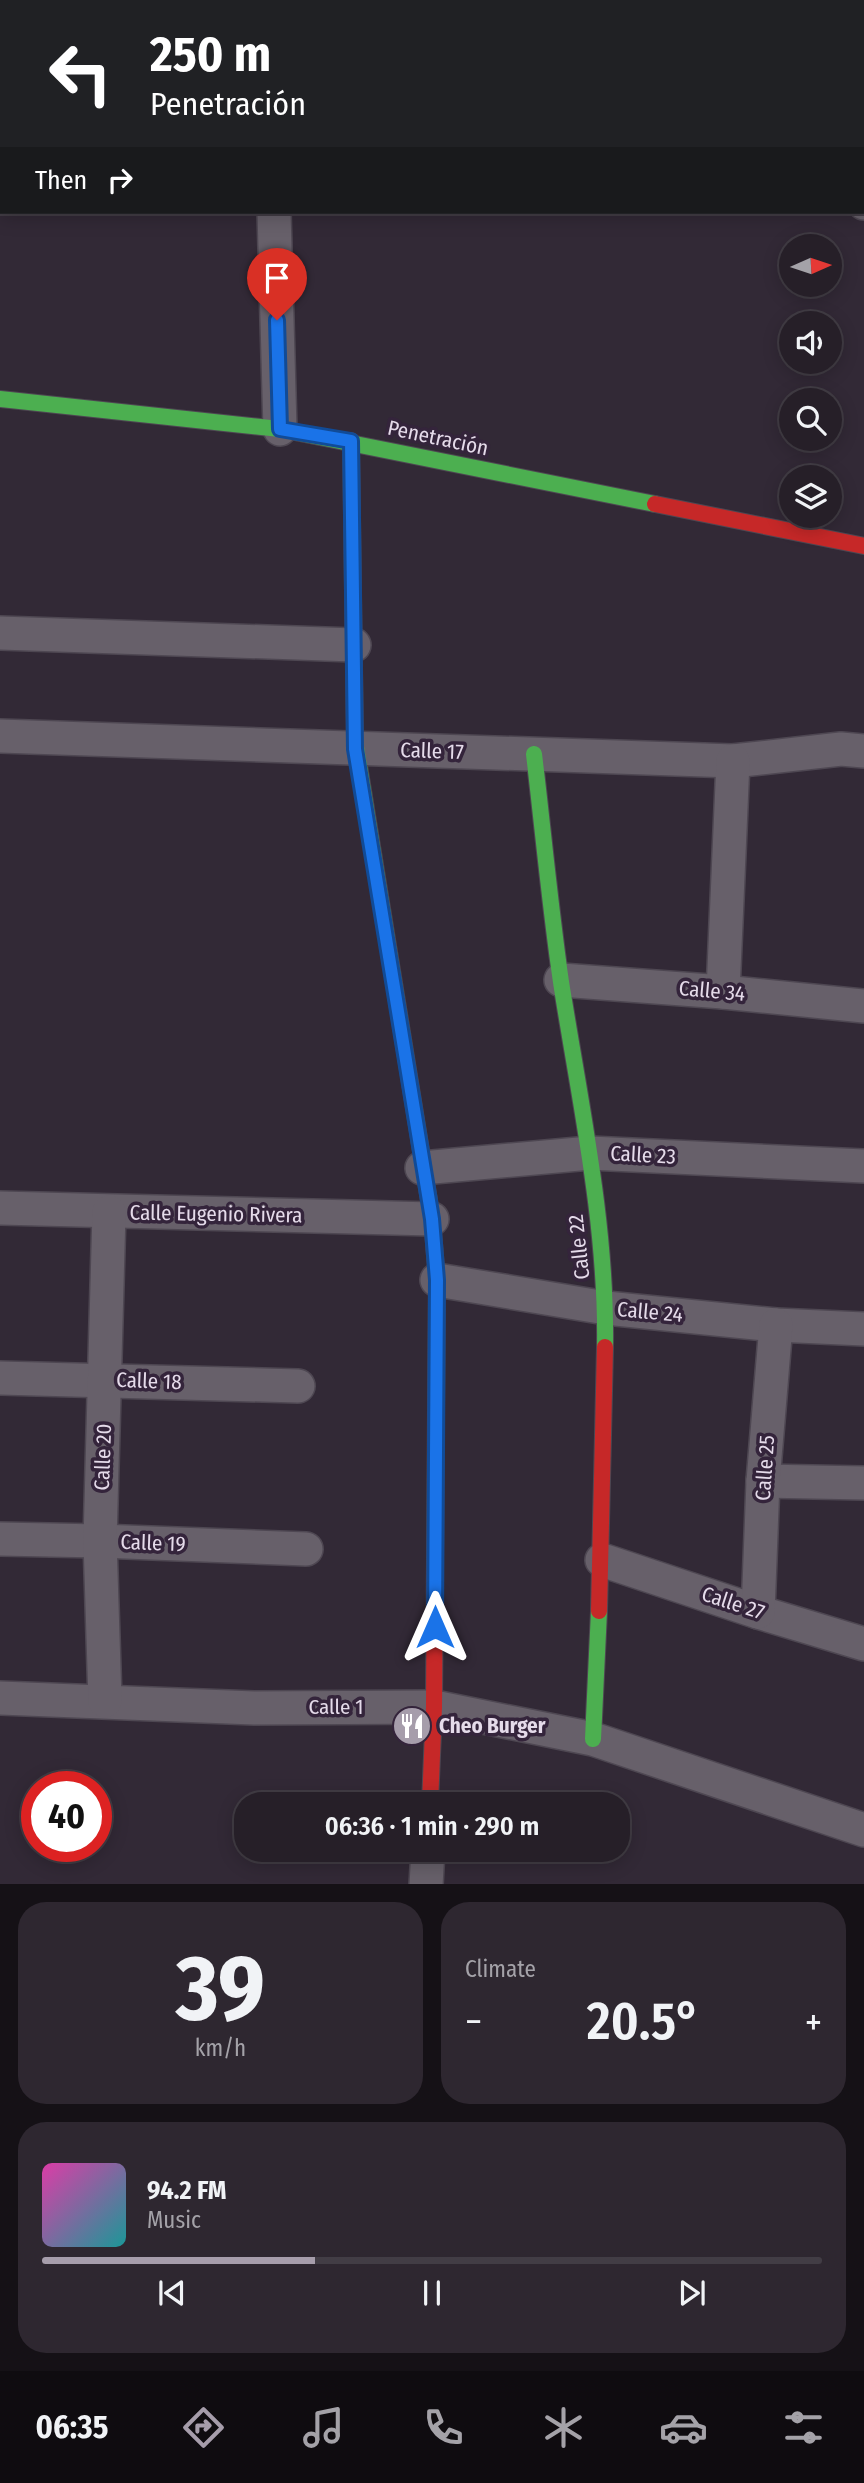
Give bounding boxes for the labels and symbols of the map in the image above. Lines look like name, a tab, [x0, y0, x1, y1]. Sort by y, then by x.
north arrow	[779, 234, 842, 298]
pin	[247, 248, 307, 320]
street label: Penetración	[385, 415, 491, 461]
street label: Calle 17	[400, 737, 464, 765]
street label: Calle 34	[678, 975, 746, 1007]
street label: Calle 23	[610, 1140, 676, 1170]
street label: Calle Eugenio Rivera	[129, 1199, 303, 1229]
street label: Calle 22	[563, 1213, 595, 1281]
street label: Calle 24	[616, 1296, 684, 1328]
street label: Calle 18	[116, 1367, 182, 1395]
street label: Calle 20	[89, 1423, 117, 1491]
street label: Calle 25	[750, 1434, 780, 1502]
street label: Calle 19	[120, 1529, 186, 1557]
street label: Calle 27	[698, 1581, 768, 1625]
position arrow	[398, 1590, 472, 1664]
street label: Calle 1	[308, 1694, 364, 1720]
restaurant icon: Cheo Burger	[391, 1705, 433, 1747]
place label: Cheo Burger	[439, 1713, 546, 1739]
speed limit sign: 40	[21, 1771, 112, 1862]

